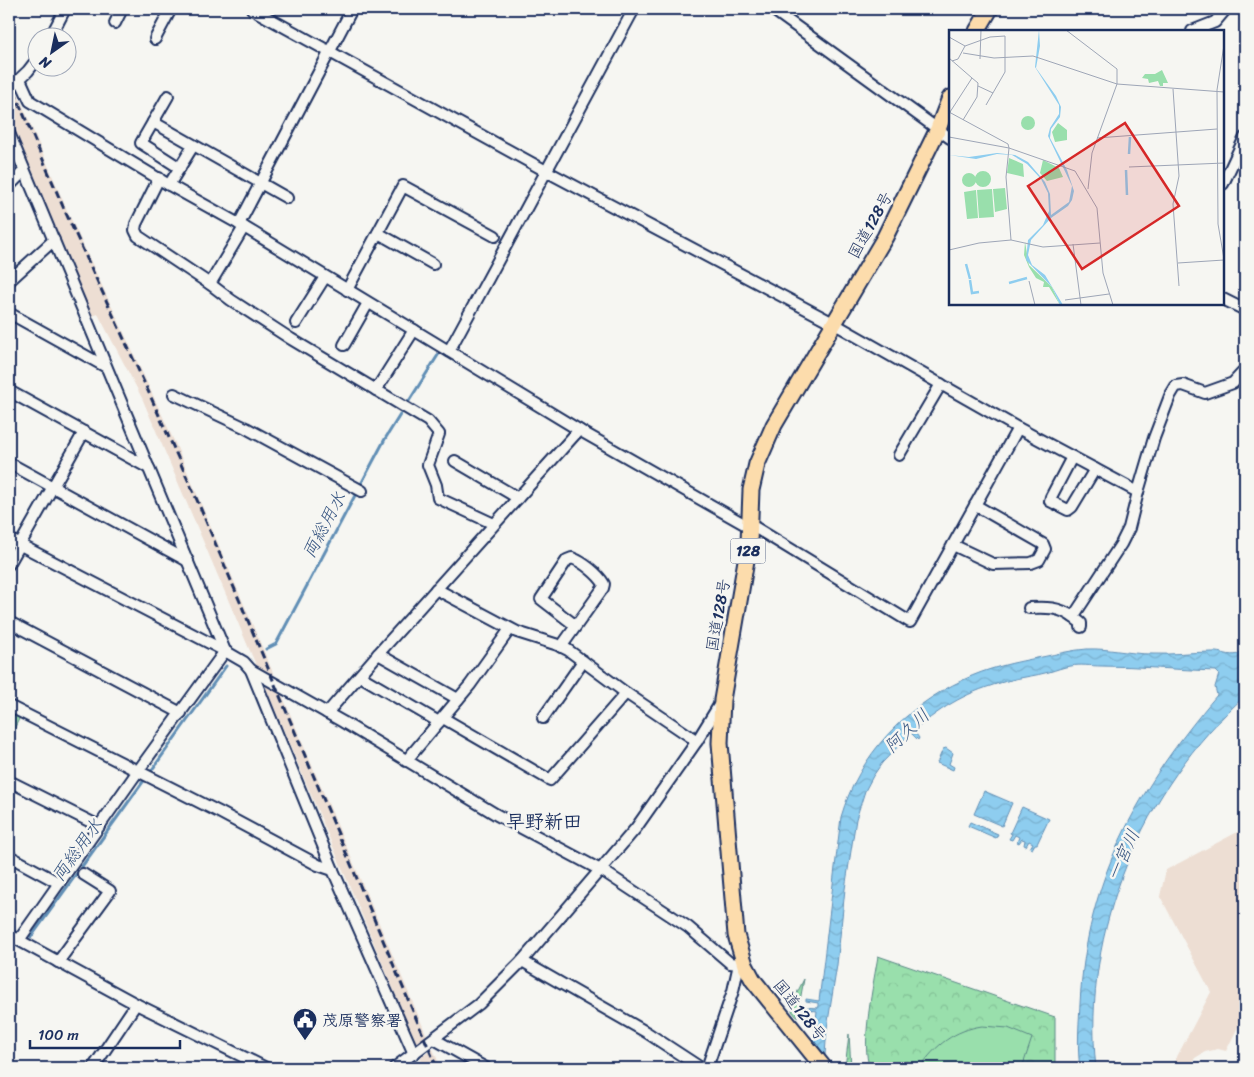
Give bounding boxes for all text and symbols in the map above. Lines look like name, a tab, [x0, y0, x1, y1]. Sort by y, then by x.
north arrow	[28, 28, 78, 78]
inset map	[949, 30, 1224, 305]
text: N	[34, 49, 57, 76]
street label: 国道128号	[839, 186, 901, 264]
water label: 両総用水	[293, 486, 355, 564]
road number: 128	[730, 538, 766, 564]
street label: 国道128号	[697, 576, 739, 654]
water label: 阿久川	[876, 701, 938, 761]
district label: 早野新田	[506, 805, 582, 838]
water label: 両総用水	[43, 811, 111, 889]
water label: 一宮川	[1097, 824, 1149, 886]
street label: 国道128号	[766, 972, 834, 1048]
place label: 茂原警察署	[322, 1006, 402, 1035]
public building icon: 茂原警察署	[292, 1007, 318, 1041]
scale bar	[30, 1017, 180, 1049]
text: 100 m	[38, 1022, 79, 1048]

